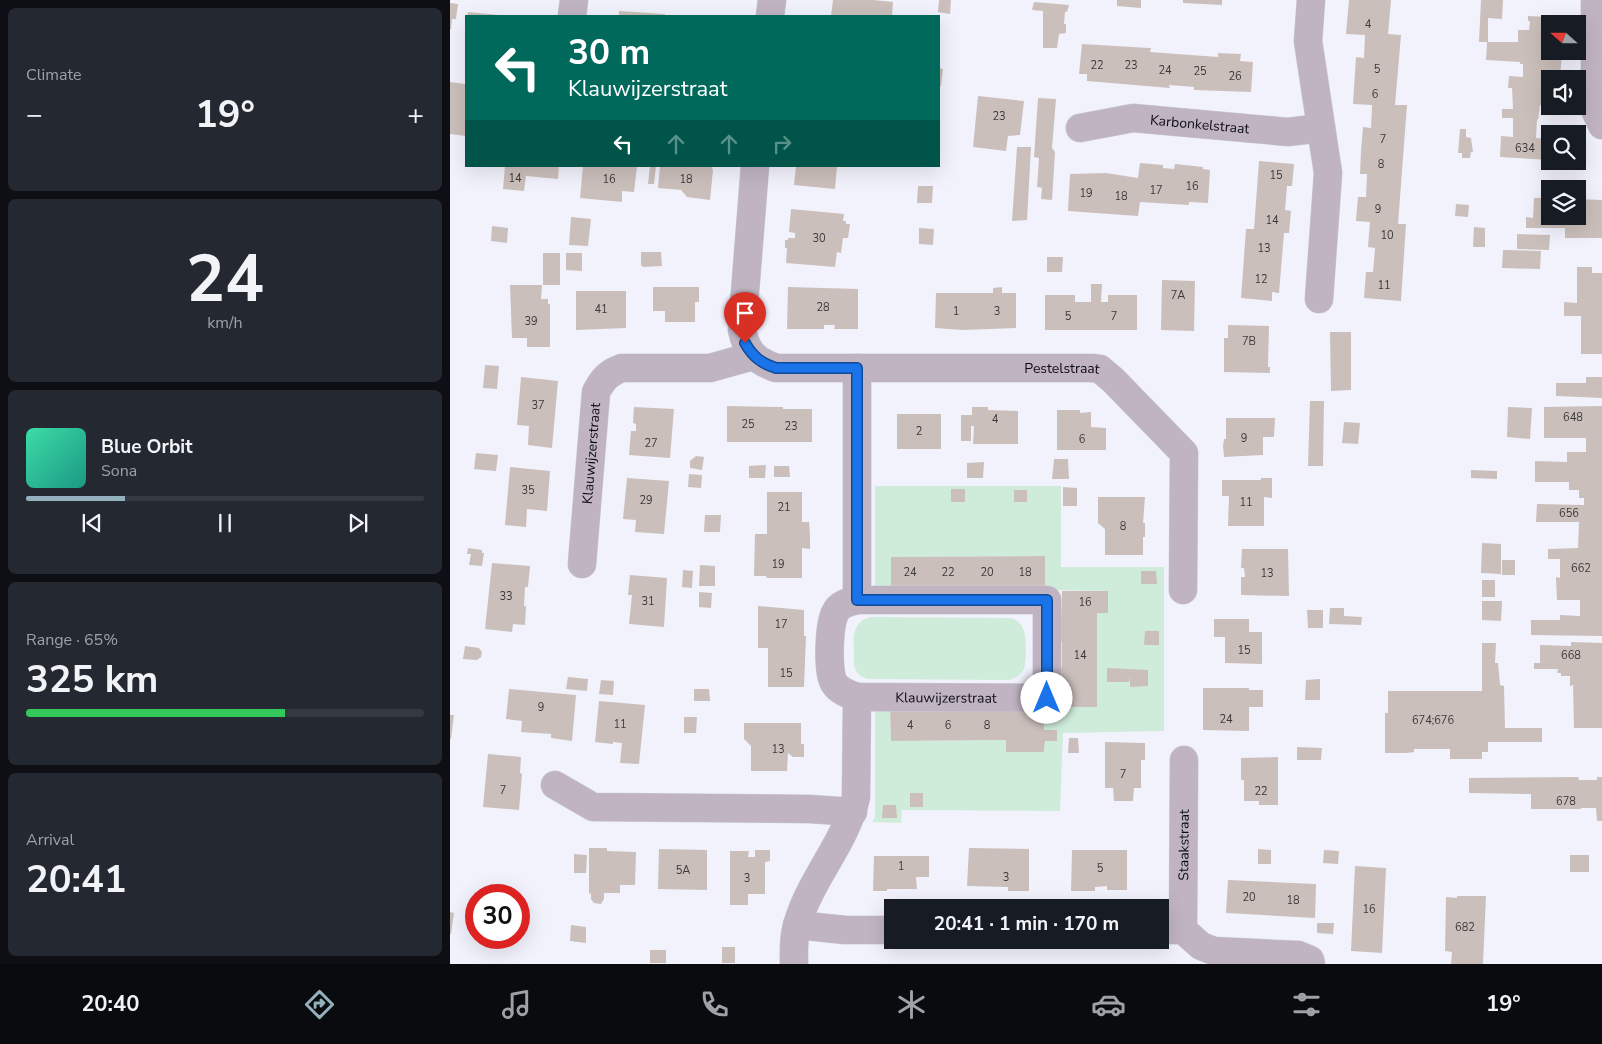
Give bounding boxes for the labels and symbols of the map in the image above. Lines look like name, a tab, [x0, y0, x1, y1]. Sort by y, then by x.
north arrow	[1541, 15, 1586, 60]
house number: 4	[1365, 17, 1372, 32]
house number: 22	[1090, 58, 1104, 73]
house number: 23	[1124, 58, 1138, 73]
house number: 5	[1374, 62, 1381, 77]
house number: 24	[1158, 63, 1172, 78]
house number: 25	[1193, 64, 1207, 79]
house number: 26	[1228, 69, 1242, 84]
house number: 6	[1372, 87, 1379, 102]
house number: 23	[992, 109, 1006, 124]
street label: Karbonkelstraat	[1149, 111, 1250, 138]
house number: 7	[1380, 132, 1386, 147]
house number: 634	[1515, 141, 1535, 156]
house number: 8	[1378, 157, 1385, 172]
house number: 15	[1269, 168, 1283, 183]
house number: 14	[508, 171, 522, 186]
house number: 16	[602, 172, 616, 187]
house number: 18	[679, 172, 693, 187]
house number: 16	[1185, 179, 1199, 194]
house number: 17	[1149, 183, 1163, 198]
house number: 19	[1079, 186, 1093, 201]
house number: 18	[1114, 189, 1128, 204]
house number: 9	[1375, 202, 1381, 217]
house number: 14	[1265, 213, 1279, 228]
house number: 10	[1380, 228, 1394, 243]
house number: 30	[812, 231, 826, 246]
house number: 13	[1257, 241, 1271, 256]
house number: 12	[1254, 272, 1268, 287]
house number: 11	[1377, 278, 1391, 293]
house number: 7A	[1171, 288, 1185, 303]
pin	[724, 292, 766, 343]
house number: 28	[816, 300, 830, 315]
house number: 41	[594, 302, 608, 317]
house number: 1	[953, 304, 959, 319]
house number: 3	[994, 304, 1000, 319]
house number: 5	[1065, 309, 1072, 324]
house number: 7	[1111, 309, 1117, 324]
house number: 39	[524, 314, 538, 329]
house number: 7B	[1242, 334, 1256, 349]
street label: Pestelstraat	[1024, 359, 1101, 379]
house number: 37	[531, 398, 545, 413]
street label: Klauwijzerstraat	[578, 402, 605, 505]
house number: 648	[1563, 410, 1583, 425]
house number: 4	[992, 412, 999, 427]
house number: 25	[741, 417, 755, 432]
house number: 23	[784, 419, 798, 434]
house number: 2	[916, 424, 922, 439]
house number: 9	[1241, 431, 1247, 446]
house number: 6	[1079, 432, 1086, 447]
house number: 27	[644, 436, 658, 451]
house number: 35	[521, 483, 535, 498]
house number: 29	[639, 493, 653, 508]
house number: 11	[1239, 495, 1253, 510]
house number: 21	[777, 500, 791, 515]
house number: 656	[1559, 506, 1579, 521]
house number: 8	[1120, 519, 1127, 534]
house number: 19	[771, 557, 785, 572]
house number: 662	[1571, 561, 1591, 576]
house number: 24	[903, 565, 917, 580]
house number: 22	[941, 565, 955, 580]
house number: 20	[980, 565, 994, 580]
house number: 18	[1018, 565, 1032, 580]
house number: 13	[1260, 566, 1274, 581]
house number: 33	[499, 589, 513, 604]
house number: 31	[641, 594, 655, 609]
house number: 16	[1078, 595, 1092, 610]
house number: 17	[774, 617, 788, 632]
house number: 15	[1237, 643, 1251, 658]
house number: 14	[1073, 648, 1087, 663]
house number: 668	[1561, 648, 1581, 663]
house number: 15	[779, 666, 793, 681]
position arrow	[1020, 671, 1072, 723]
street label: Klauwijzerstraat	[895, 688, 997, 708]
house number: 9	[538, 700, 544, 715]
house number: 24	[1219, 712, 1233, 727]
house number: 674;676	[1412, 713, 1454, 728]
house number: 11	[613, 717, 627, 732]
house number: 4	[907, 718, 914, 733]
house number: 6	[945, 718, 952, 733]
house number: 8	[984, 718, 991, 733]
house number: 13	[771, 742, 785, 757]
house number: 7	[1120, 767, 1126, 782]
house number: 7	[500, 783, 506, 798]
house number: 22	[1254, 784, 1268, 799]
house number: 678	[1556, 794, 1576, 809]
street label: Staakstraat	[1174, 809, 1194, 881]
house number: 1	[898, 859, 904, 874]
house number: 5	[1097, 861, 1104, 876]
house number: 5A	[676, 863, 690, 878]
house number: 3	[1003, 870, 1009, 885]
house number: 3	[744, 871, 750, 886]
speed limit sign: 30	[465, 884, 530, 949]
house number: 20	[1242, 890, 1256, 905]
house number: 18	[1286, 893, 1300, 908]
house number: 16	[1362, 902, 1376, 917]
house number: 682	[1455, 920, 1475, 935]

